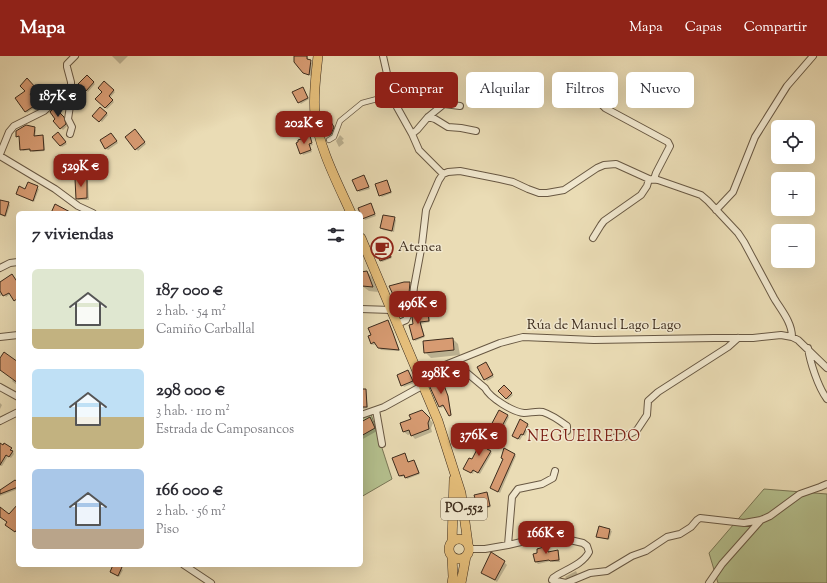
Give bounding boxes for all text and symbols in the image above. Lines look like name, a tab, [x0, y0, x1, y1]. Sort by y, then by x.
text: Mapa	[20, 15, 65, 42]
text: Mapa	[629, 18, 663, 38]
text: Capas	[685, 18, 722, 38]
text: Compartir	[744, 18, 807, 38]
chip: Comprar	[375, 72, 458, 108]
chip: Alquilar	[466, 72, 544, 108]
chip: Filtros	[552, 72, 618, 108]
chip: Nuevo	[626, 72, 694, 108]
pin: 187K €	[25, 84, 91, 118]
text: 187K €	[39, 88, 77, 106]
pin: 202K €	[271, 111, 337, 145]
text: 202K €	[284, 115, 324, 133]
map controls	[771, 120, 815, 268]
button: locate	[771, 120, 815, 164]
pin: 529K €	[48, 154, 114, 188]
text: 529K €	[62, 158, 100, 176]
button: +	[771, 172, 815, 216]
text: 7 viviendas	[32, 223, 113, 247]
icon: filters	[325, 224, 347, 246]
button: −	[771, 224, 815, 268]
cafe icon: Atenea	[369, 235, 395, 261]
place label: Atenea	[398, 238, 442, 258]
text: 187 000 €	[156, 279, 223, 303]
icon: home	[64, 285, 112, 333]
pin: 496K €	[385, 291, 451, 325]
text: 496K €	[398, 295, 438, 313]
text: 2 hab. · 54 m²	[156, 303, 226, 321]
street label: Rúa de Manuel Lago Lago	[527, 316, 682, 336]
text: Camiño Carballal	[156, 321, 255, 339]
pin: 298K €	[408, 361, 474, 395]
text: 298K €	[421, 365, 461, 383]
text: 298 000 €	[156, 379, 225, 403]
icon: home	[64, 385, 112, 433]
text: 3 hab. · 110 m²	[156, 403, 230, 421]
text: Estrada de Camposancos	[156, 421, 294, 439]
pin: 376K €	[446, 423, 512, 457]
text: 376K €	[460, 427, 498, 445]
district label: NEGUEIREDO	[527, 427, 641, 448]
text: 166 000 €	[156, 479, 223, 503]
icon: home	[64, 485, 112, 533]
road number: PO-552	[441, 498, 487, 520]
text: 2 hab. · 56 m²	[156, 503, 226, 521]
text: Piso	[156, 521, 179, 539]
pin: 166K €	[513, 521, 579, 555]
text: 166K €	[527, 525, 565, 543]

